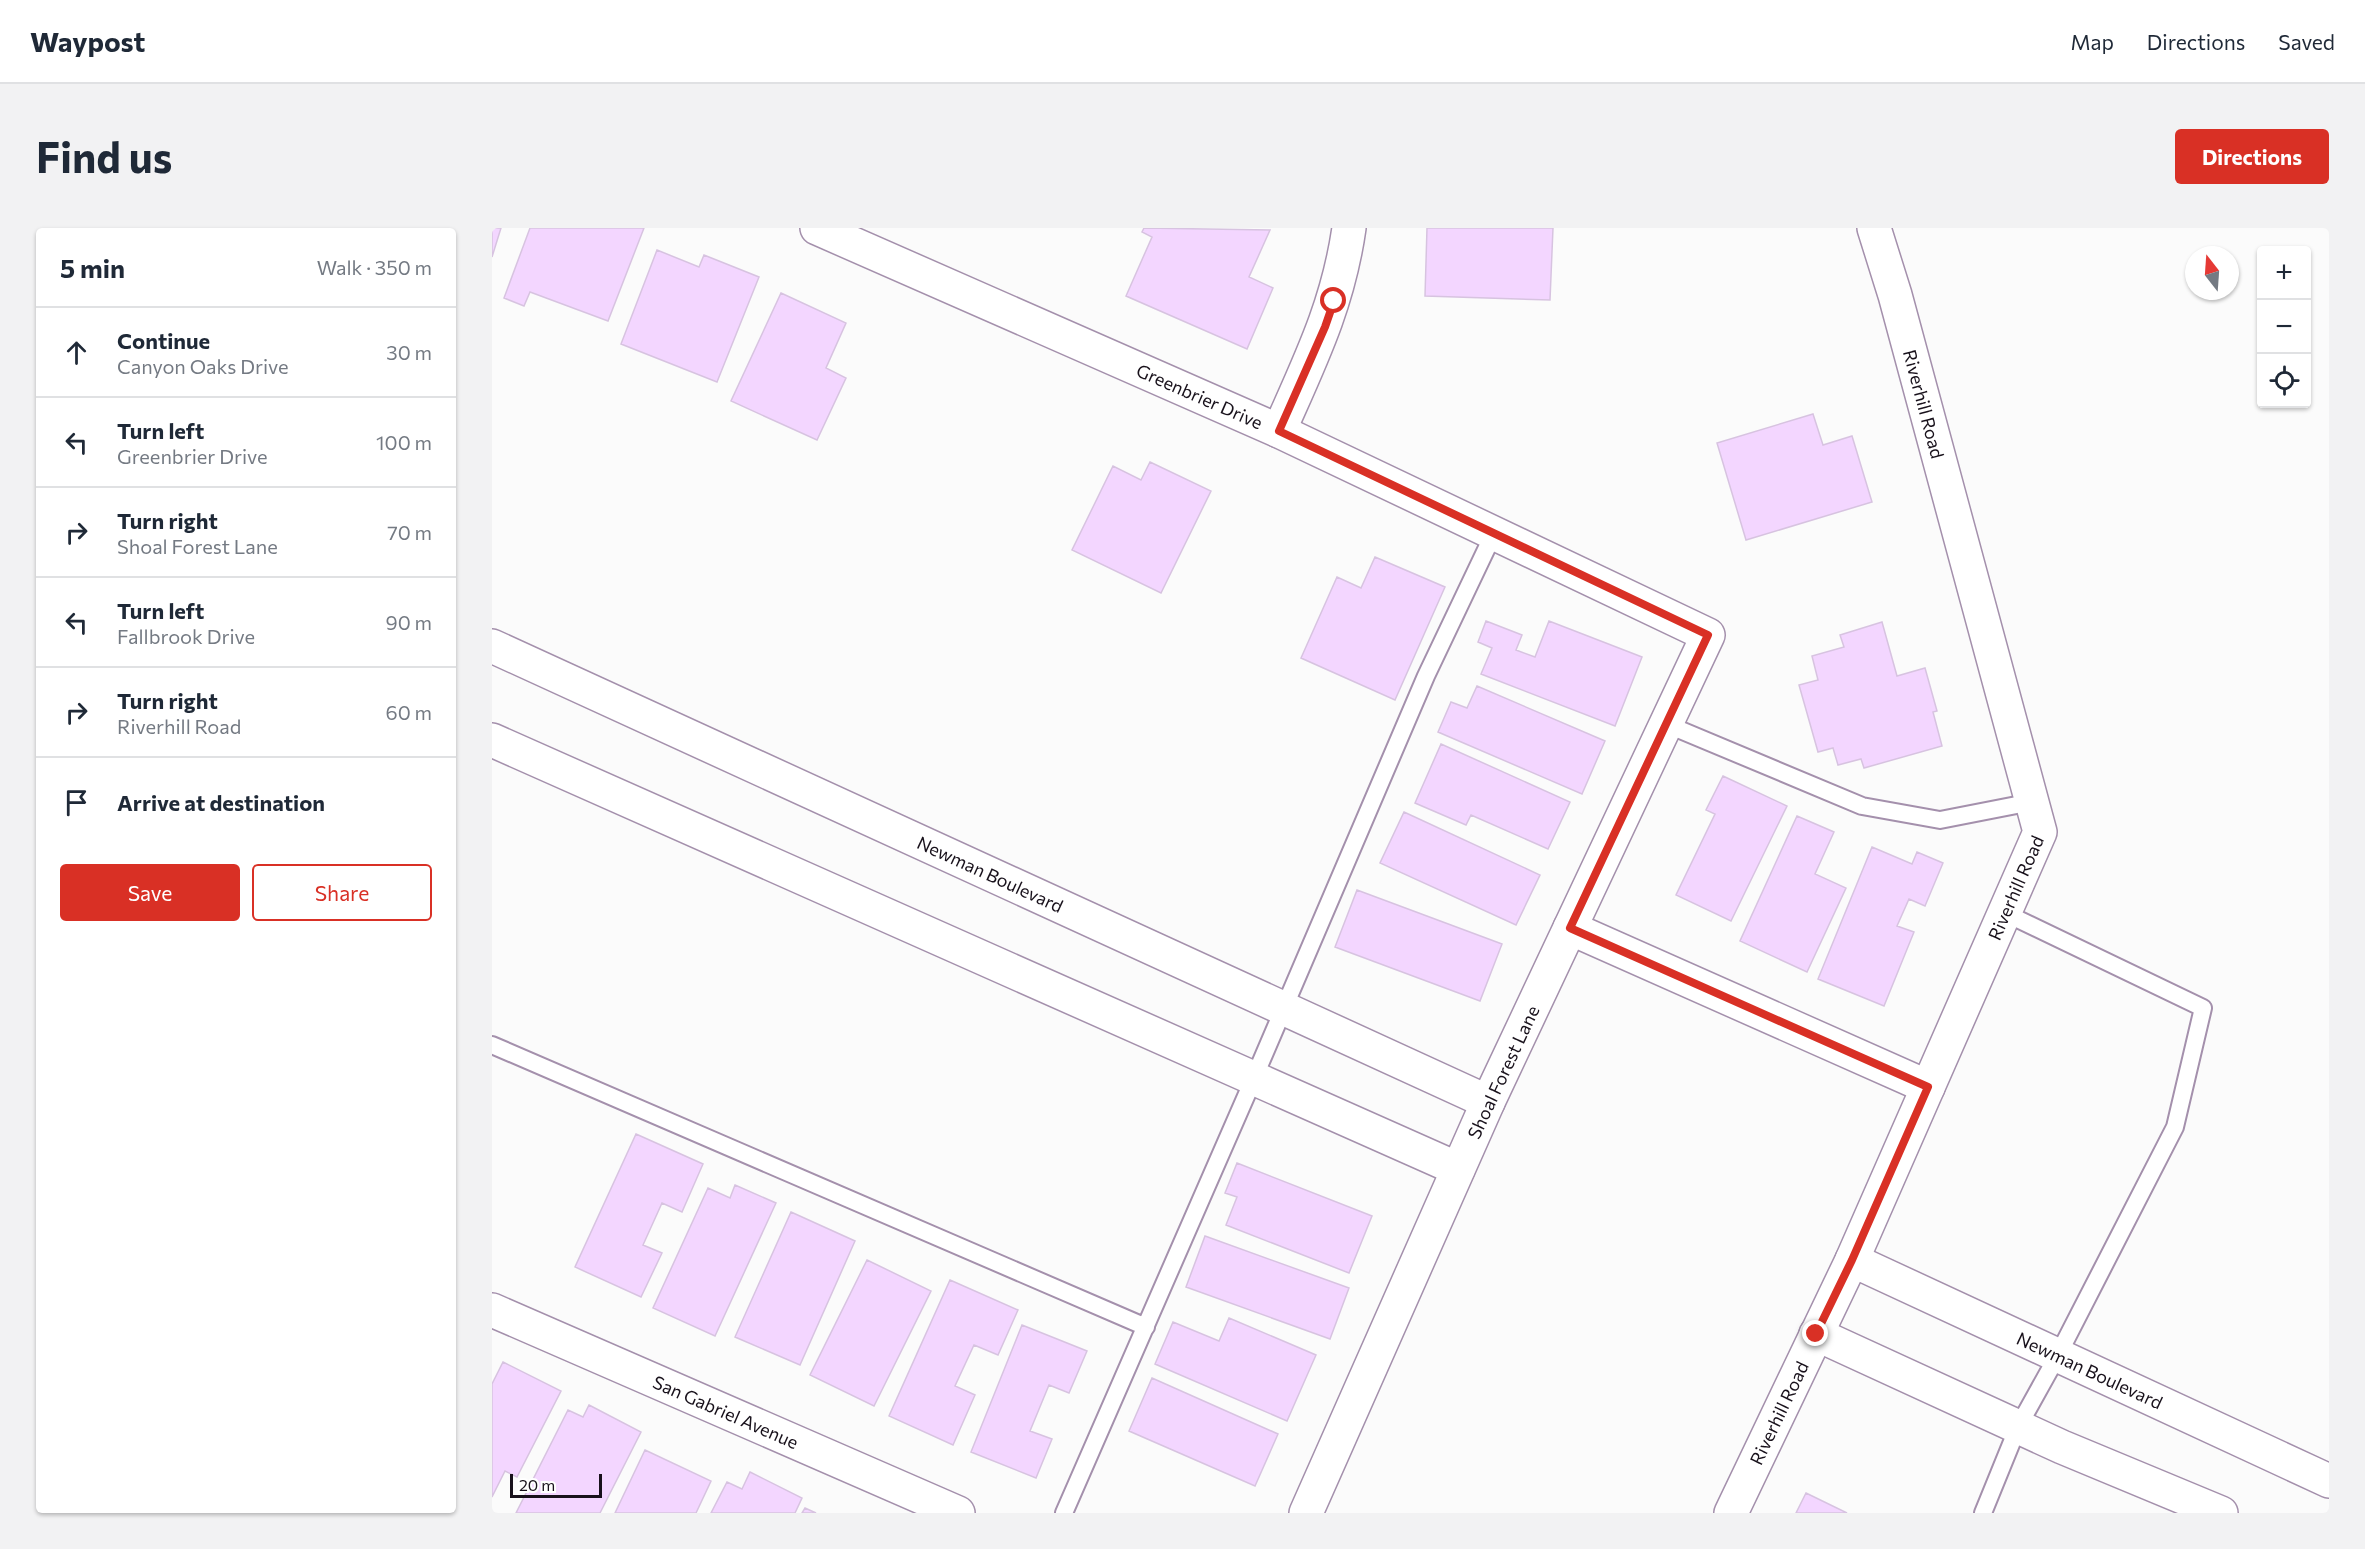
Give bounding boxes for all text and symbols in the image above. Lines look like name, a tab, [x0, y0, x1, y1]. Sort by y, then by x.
text: Waypost	[30, 24, 145, 58]
text: Map	[2071, 29, 2114, 54]
text: Directions	[2147, 29, 2245, 54]
text: Saved	[2278, 29, 2335, 54]
button: Directions	[2175, 129, 2329, 184]
text: Find us	[36, 130, 172, 182]
north arrow	[2185, 246, 2239, 300]
map controls	[2257, 246, 2311, 408]
button: +	[2257, 246, 2311, 300]
text: 5 min	[60, 252, 125, 283]
text: Walk · 350 m	[317, 255, 432, 279]
route start	[1320, 287, 1346, 313]
button: −	[2257, 300, 2311, 354]
text: Continue	[117, 327, 210, 354]
icon: ahead	[60, 336, 93, 369]
text: 30 m	[386, 340, 432, 364]
street label: Riverhill Road	[1899, 347, 1949, 461]
text: Canyon Oaks Drive	[117, 354, 289, 378]
button: locate	[2257, 354, 2311, 408]
street label: Greenbrier Drive	[1133, 359, 1266, 433]
text: Turn left	[117, 417, 204, 444]
icon: left	[60, 426, 93, 459]
text: 100 m	[376, 430, 432, 454]
text: Greenbrier Drive	[117, 444, 268, 468]
text: Turn right	[117, 507, 218, 534]
icon: right	[60, 516, 93, 549]
text: 70 m	[387, 520, 432, 544]
text: Shoal Forest Lane	[117, 534, 278, 558]
text: Turn left	[117, 597, 204, 624]
icon: left	[60, 606, 93, 639]
text: 90 m	[386, 610, 432, 634]
text: Fallbrook Drive	[117, 624, 255, 648]
text: Turn right	[117, 687, 218, 714]
icon: right	[60, 696, 93, 729]
text: 60 m	[386, 700, 432, 724]
text: Riverhill Road	[117, 714, 241, 738]
icon: arrive	[60, 786, 93, 819]
text: Arrive at destination	[117, 789, 325, 816]
street label: Newman Boulevard	[914, 831, 1067, 917]
street label: Riverhill Road	[1983, 832, 2048, 943]
button: Save	[60, 864, 240, 921]
button: Share	[252, 864, 432, 921]
street label: Shoal Forest Lane	[1462, 1002, 1544, 1142]
route end	[1802, 1320, 1828, 1346]
street label: Newman Boulevard	[2013, 1327, 2166, 1413]
street label: Riverhill Road	[1745, 1358, 1813, 1468]
street label: San Gabriel Avenue	[650, 1371, 802, 1453]
scale bar	[510, 1471, 602, 1498]
text: 20 m	[519, 1475, 555, 1494]

